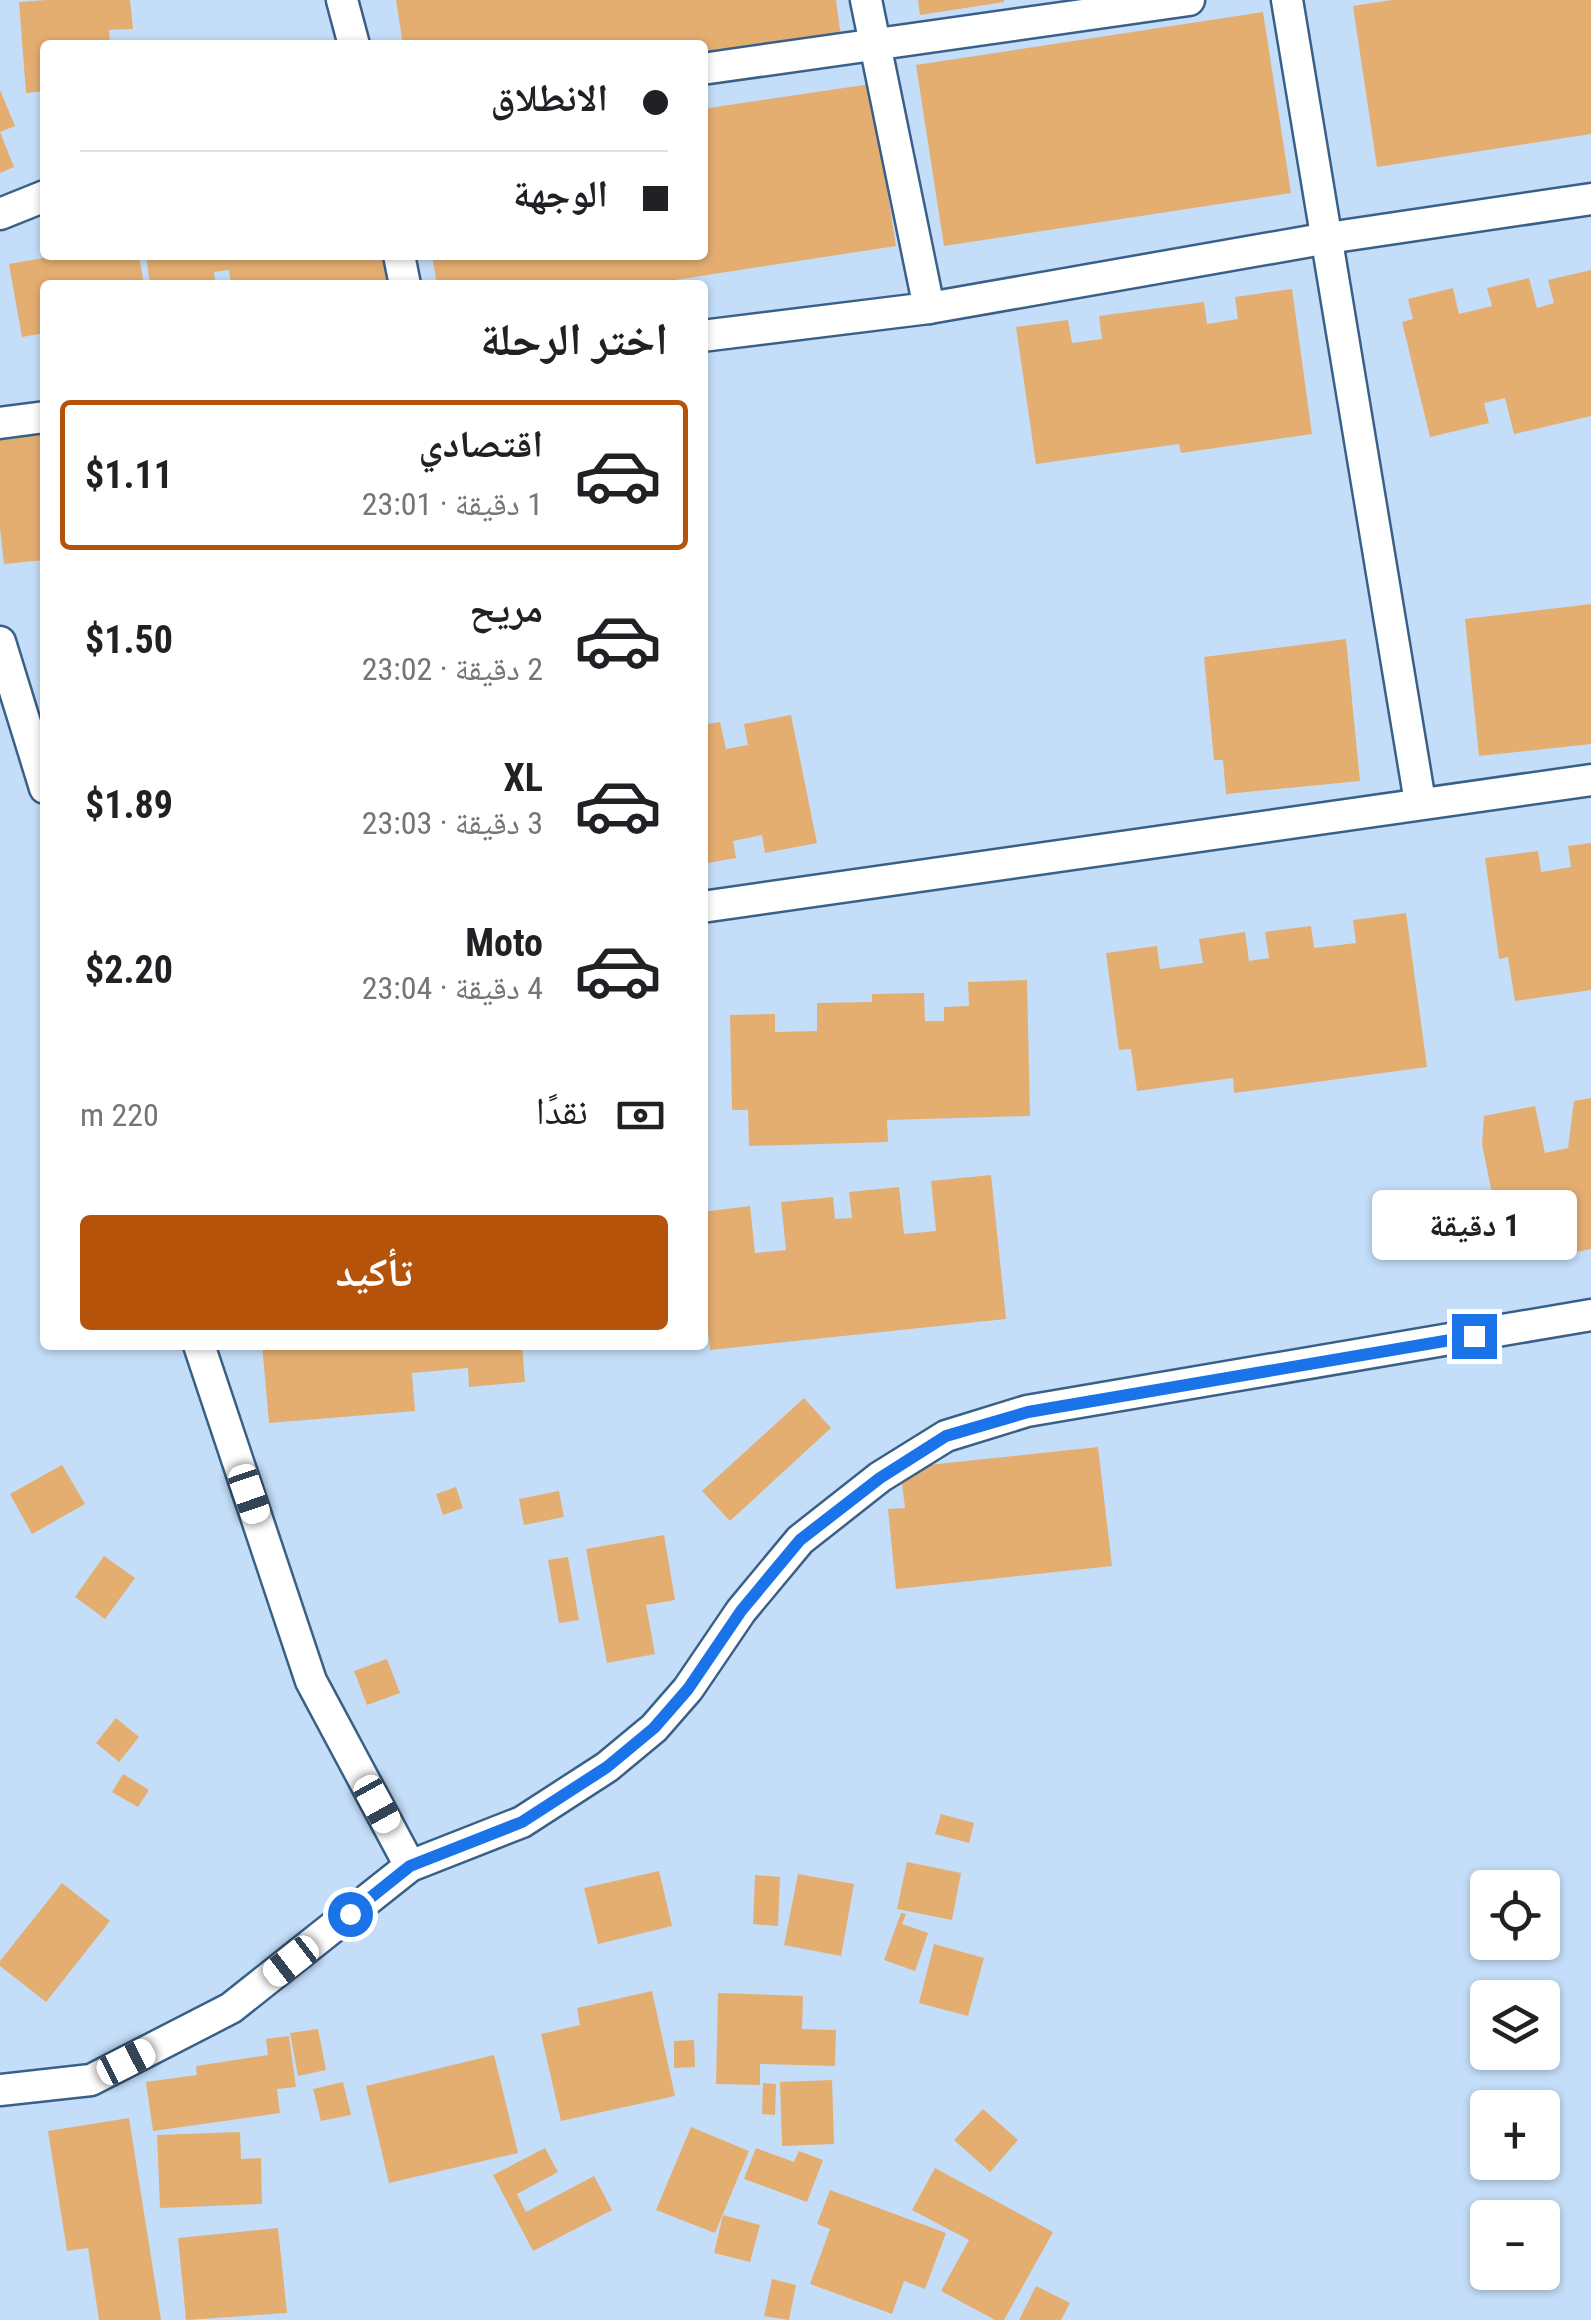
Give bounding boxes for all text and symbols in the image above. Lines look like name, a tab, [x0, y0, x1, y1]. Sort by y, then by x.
text: الانطلاق	[490, 76, 608, 120]
text: الوجهة	[513, 172, 608, 216]
text: اختر الرحلة	[480, 313, 668, 366]
text: اقتصادي	[419, 422, 543, 466]
icon: car	[573, 430, 663, 520]
text: $1.11	[85, 453, 173, 497]
text: 1 دقيقة · 23:01	[362, 485, 543, 523]
text: مريح	[469, 587, 543, 631]
icon: car	[573, 595, 663, 685]
text: $1.50	[85, 618, 173, 662]
text: 2 دقيقة · 23:02	[362, 650, 543, 688]
text: XL	[504, 756, 543, 800]
icon: car	[573, 760, 663, 850]
text: $1.89	[85, 783, 173, 827]
text: 3 دقيقة · 23:03	[362, 804, 543, 842]
text: Moto	[465, 921, 543, 965]
icon: car	[573, 925, 663, 1015]
text: $2.20	[85, 948, 173, 992]
text: 4 دقيقة · 23:04	[362, 969, 543, 1007]
icon: cash	[613, 1088, 668, 1143]
text: نقدًا	[536, 1089, 588, 1133]
text: 220 m	[80, 1096, 159, 1134]
callout: 1 دقيقة	[1372, 1191, 1576, 1261]
text: 1 دقيقة	[1429, 1206, 1520, 1244]
button: تأكيد	[80, 1215, 668, 1330]
route end	[1452, 1314, 1497, 1359]
car	[225, 1461, 273, 1527]
car	[349, 1770, 405, 1838]
map controls	[1470, 1870, 1560, 2290]
button: locate	[1470, 1870, 1560, 1960]
route start	[328, 1892, 373, 1937]
car	[258, 1931, 324, 1991]
button: layers	[1470, 1980, 1560, 2070]
car	[92, 2035, 160, 2089]
button: +	[1470, 2090, 1560, 2180]
button: −	[1470, 2200, 1560, 2290]

